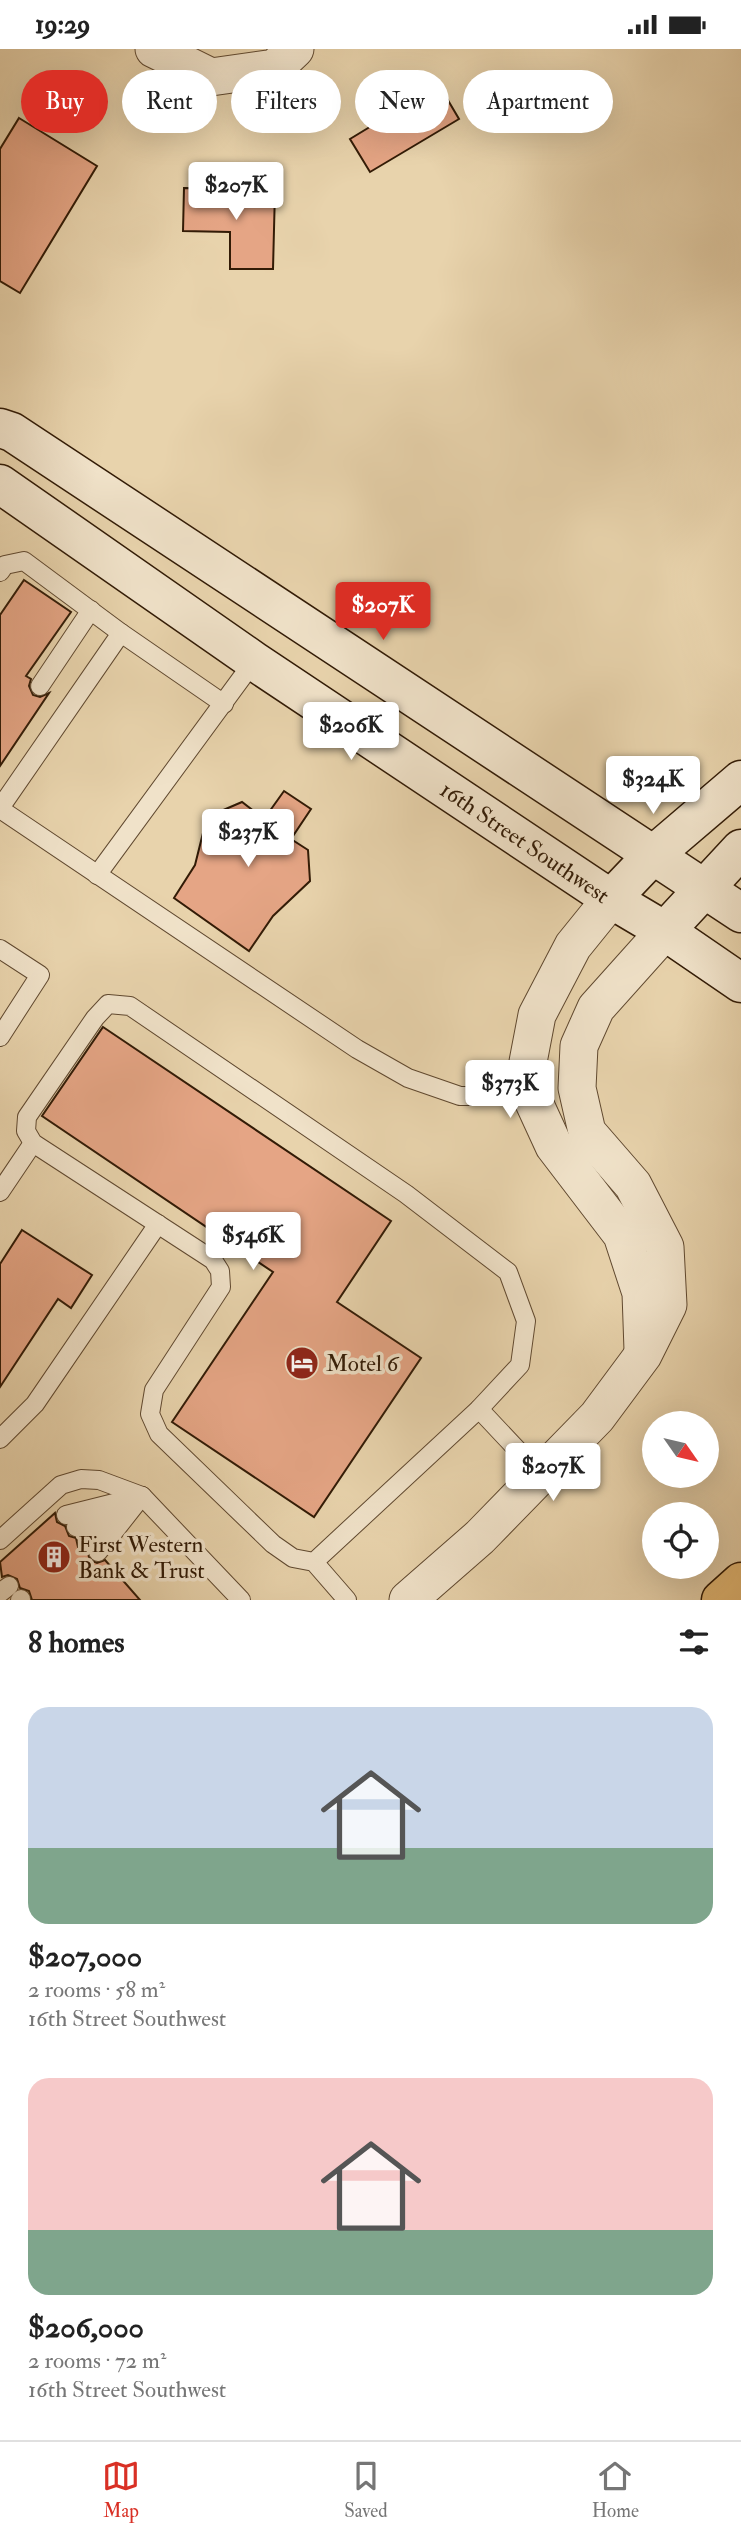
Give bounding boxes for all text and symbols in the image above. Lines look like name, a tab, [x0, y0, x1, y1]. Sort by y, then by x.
text: 19:29	[35, 9, 90, 41]
chip: Buy	[21, 70, 108, 133]
chip: Rent	[122, 70, 217, 133]
chip: Filters	[231, 70, 341, 133]
chip: New	[355, 70, 449, 133]
chip: Apartment	[463, 70, 613, 133]
pin: $207K	[187, 163, 285, 222]
text: $207K	[204, 170, 268, 199]
pin: $207K	[334, 583, 432, 642]
text: $207K	[351, 590, 415, 619]
pin: $206K	[302, 703, 400, 762]
text: $206K	[319, 710, 383, 739]
pin: $324K	[604, 757, 702, 816]
text: $324K	[622, 764, 684, 793]
street label: 16th Street Southwest	[434, 775, 615, 910]
pin: $237K	[199, 809, 297, 869]
text: $237K	[218, 817, 278, 846]
pin: $373K	[461, 1061, 559, 1120]
text: $373K	[481, 1068, 539, 1097]
pin: $546K	[204, 1213, 302, 1272]
text: $546K	[222, 1220, 284, 1249]
hotel icon: Motel 6	[283, 1344, 321, 1382]
place label: Motel 6	[326, 1349, 400, 1378]
north arrow	[642, 1411, 719, 1487]
map controls	[642, 1411, 719, 1579]
pin: $207K	[504, 1443, 602, 1503]
text: $207K	[521, 1451, 585, 1480]
button: locate	[642, 1502, 719, 1579]
place label: First Western Bank & Trust	[78, 1530, 205, 1585]
building icon: First Western Bank & Trust	[35, 1538, 73, 1576]
icon: filters	[675, 1623, 713, 1661]
text: 8 homes	[28, 1624, 125, 1661]
icon: home	[308, 1752, 434, 1878]
text: $207,000	[28, 1938, 142, 1975]
text: 2 rooms · 58 m²	[28, 1975, 165, 2004]
text: 16th Street Southwest	[28, 2004, 226, 2033]
icon: home	[308, 2123, 434, 2249]
text: $206,000	[28, 2309, 144, 2346]
text: 2 rooms · 72 m²	[28, 2346, 166, 2375]
text: 16th Street Southwest	[28, 2375, 226, 2404]
tab: Map	[102, 2457, 140, 2523]
tab: Saved	[344, 2457, 388, 2523]
tab: Home	[592, 2457, 639, 2523]

